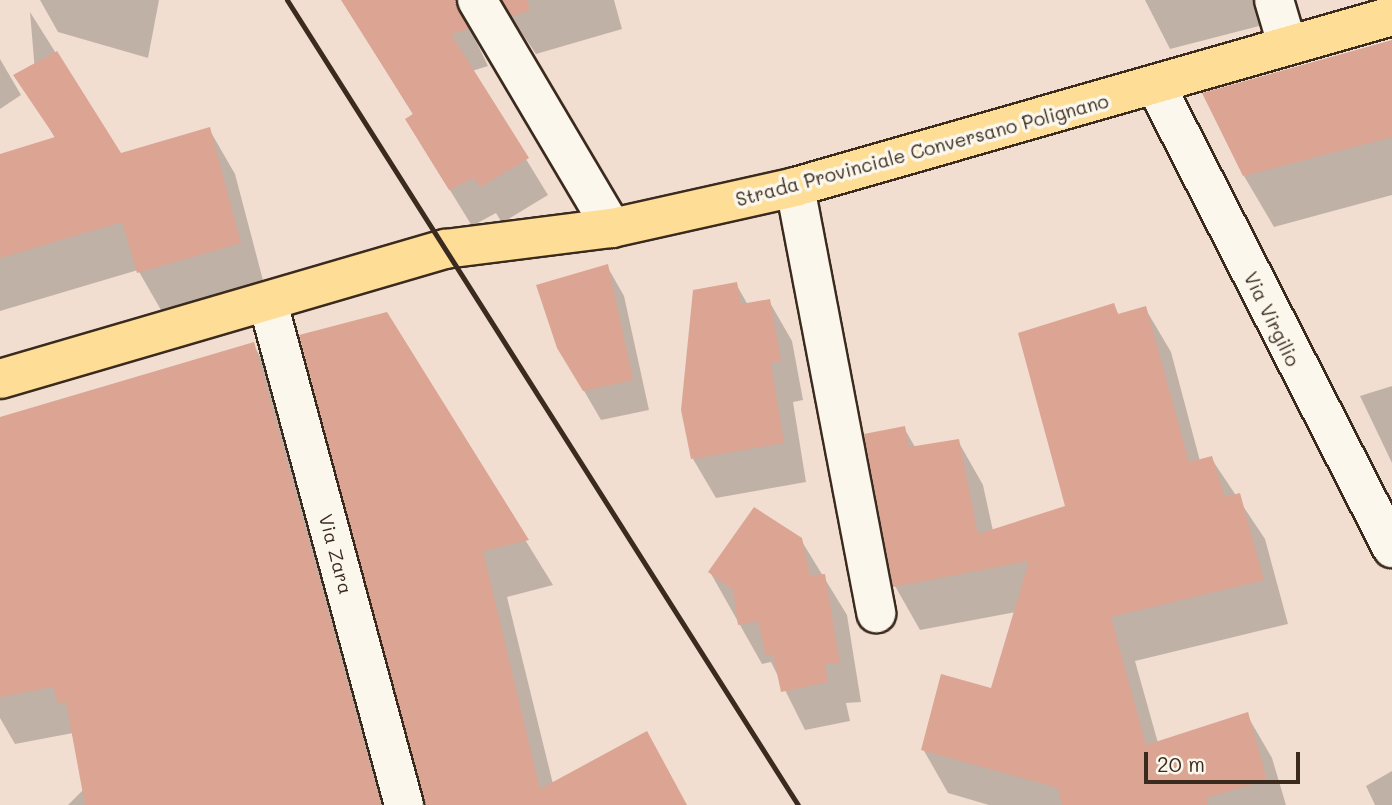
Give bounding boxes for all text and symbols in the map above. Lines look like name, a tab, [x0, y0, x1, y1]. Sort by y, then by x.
street label: Strada Provinciale Conversano Polignano	[733, 89, 1111, 211]
street label: Via Virgilio	[1239, 268, 1305, 370]
street label: Via Zara	[314, 511, 358, 597]
scale bar	[1147, 738, 1303, 782]
text: 20 m	[1157, 750, 1205, 777]

